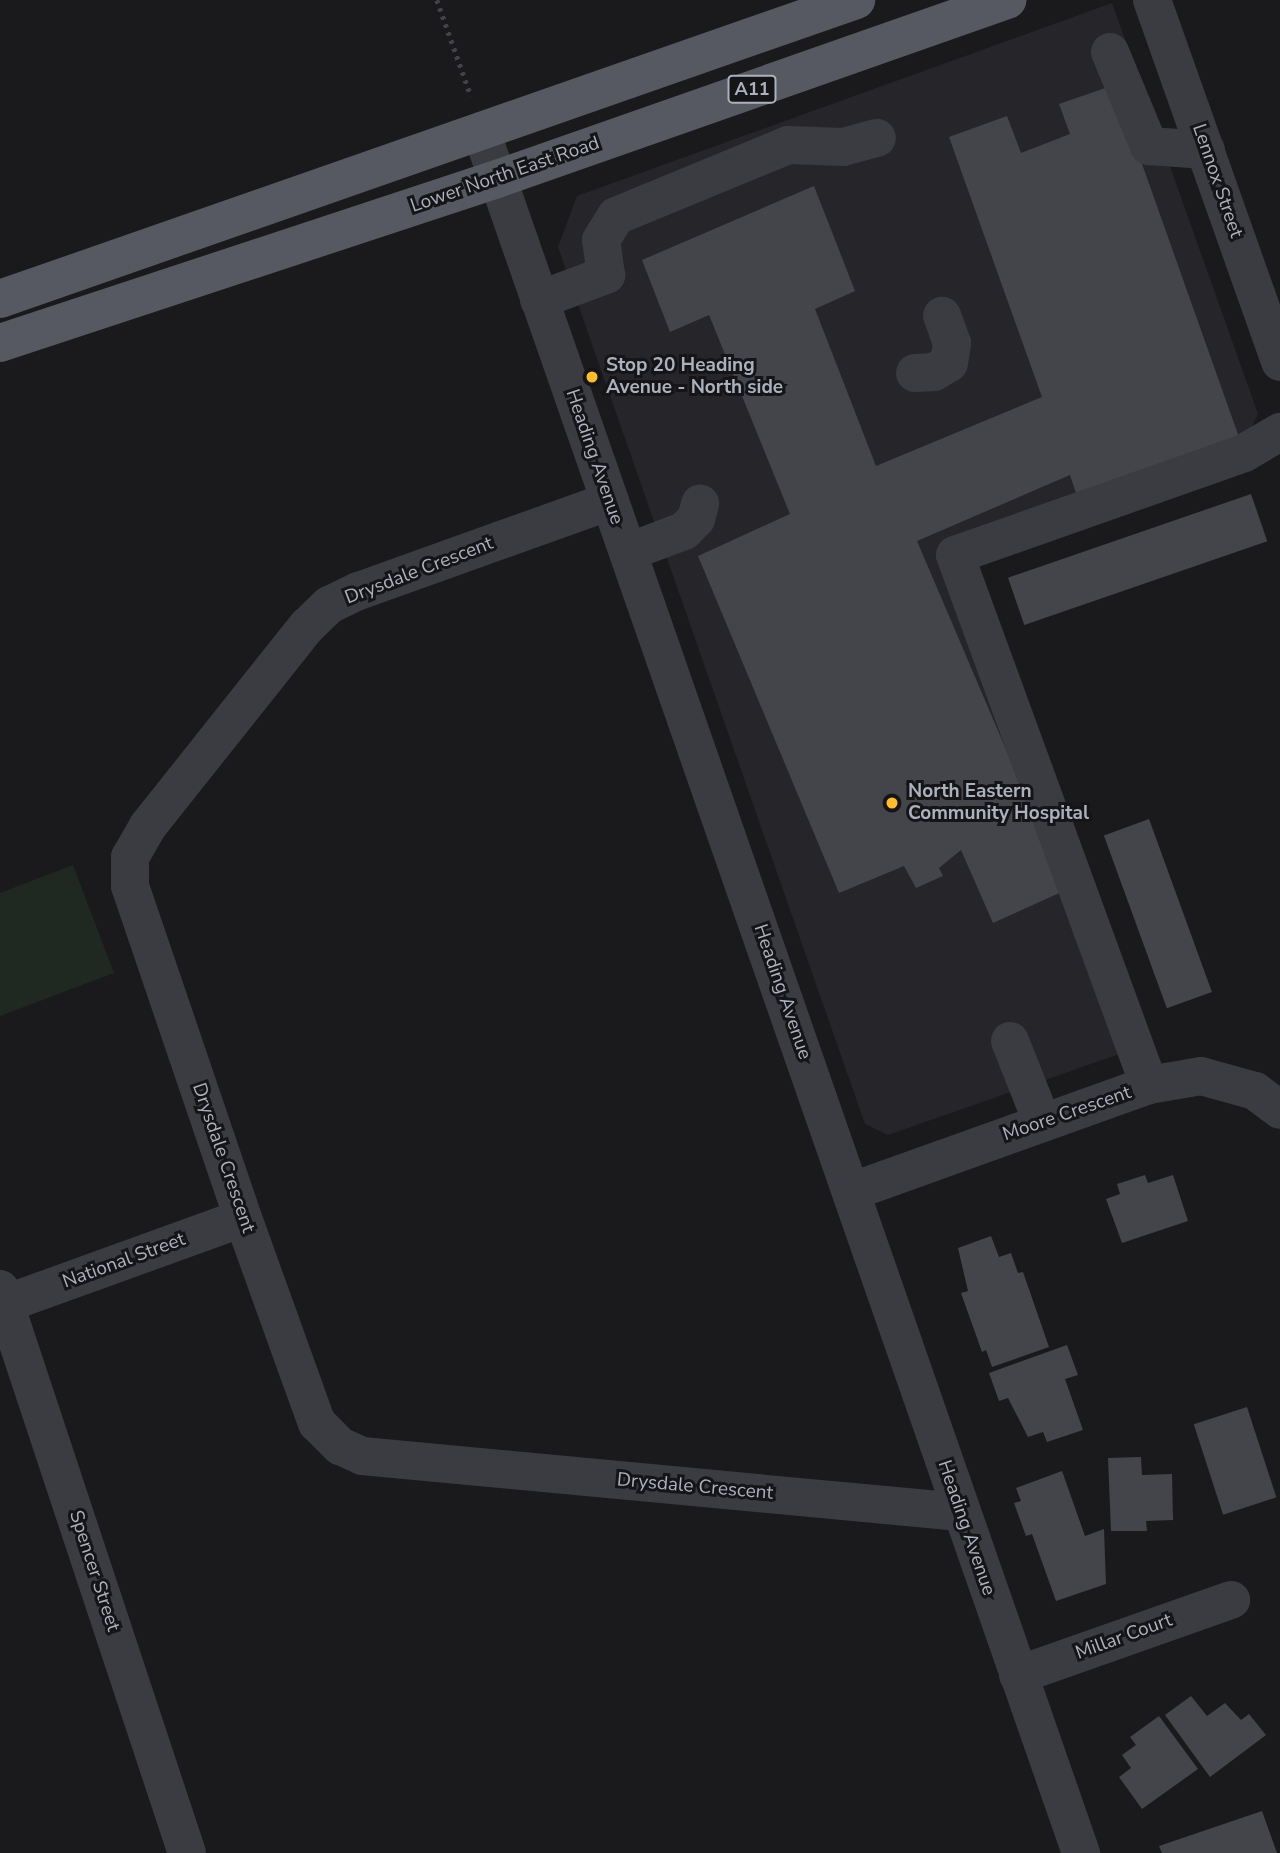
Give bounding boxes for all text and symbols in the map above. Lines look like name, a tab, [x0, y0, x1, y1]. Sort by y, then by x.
road number: A11	[728, 74, 776, 104]
street label: Lennox Street	[1187, 121, 1247, 241]
street label: Lower North East Road	[408, 132, 602, 218]
place label: Stop 20 Heading Avenue - North side	[606, 355, 783, 399]
marker: Stop 20 Heading Avenue - North side	[584, 369, 600, 385]
street label: Heading Avenue	[560, 386, 628, 528]
street label: Drysdale Crescent	[342, 532, 496, 610]
place label: North Eastern Community Hospital	[908, 781, 1089, 825]
marker: North Eastern Community Hospital	[882, 793, 902, 813]
street label: Heading Avenue	[748, 921, 816, 1063]
street label: Drysdale Crescent	[187, 1080, 259, 1236]
street label: Moore Crescent	[1000, 1081, 1134, 1147]
street label: National Street	[60, 1228, 188, 1294]
street label: Heading Avenue	[932, 1457, 1000, 1599]
street label: Drysdale Crescent	[616, 1469, 774, 1505]
street label: Spencer Street	[64, 1508, 124, 1634]
street label: Millar Court	[1073, 1609, 1175, 1665]

